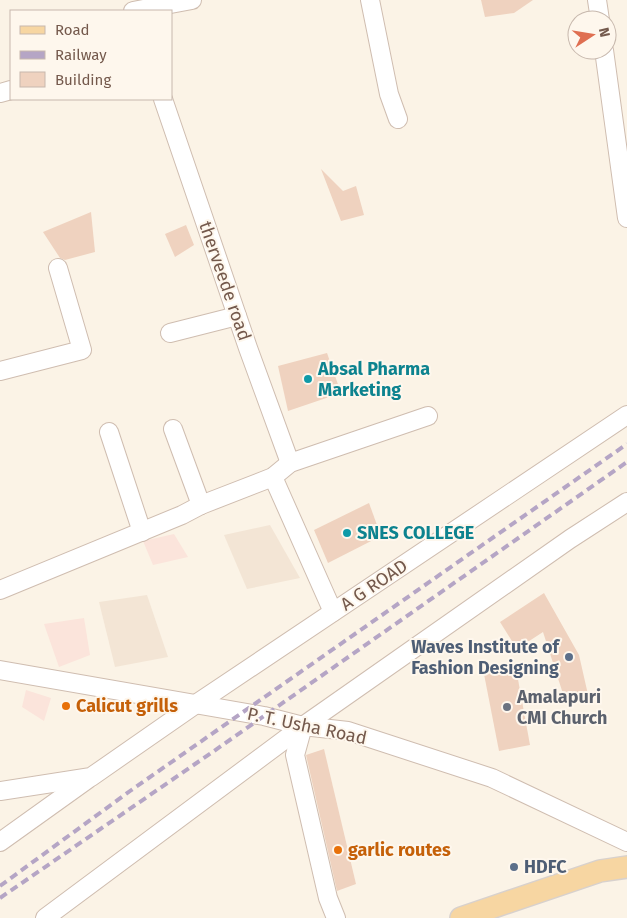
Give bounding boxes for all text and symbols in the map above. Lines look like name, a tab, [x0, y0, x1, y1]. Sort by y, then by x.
legend	[10, 10, 172, 100]
north arrow	[567, 10, 617, 60]
text: Road	[55, 21, 90, 39]
text: N	[595, 26, 614, 39]
text: Railway	[55, 46, 107, 64]
text: Building	[55, 71, 111, 89]
street label: therveede road	[194, 218, 256, 344]
place label: Absal Pharma Marketing	[317, 358, 430, 401]
marker: Absal Pharma Marketing	[302, 373, 314, 385]
place label: SNES COLLEGE	[357, 522, 474, 544]
marker: SNES COLLEGE	[341, 527, 353, 539]
street label: A G ROAD	[336, 555, 412, 615]
place label: Waves Institute of Fashion Designing	[411, 636, 561, 679]
marker: Waves Institute of Fashion Designing	[563, 651, 575, 663]
place label: Amalapuri CMI Church	[516, 686, 608, 729]
place label: Calicut grills	[76, 695, 178, 717]
marker: Calicut grills	[60, 700, 72, 712]
marker: Amalapuri CMI Church	[501, 701, 513, 713]
street label: P. T. Usha Road	[245, 703, 369, 749]
place label: garlic routes	[348, 839, 451, 861]
marker: garlic routes	[332, 844, 344, 856]
place label: HDFC	[524, 856, 567, 878]
marker: HDFC	[508, 861, 520, 873]

